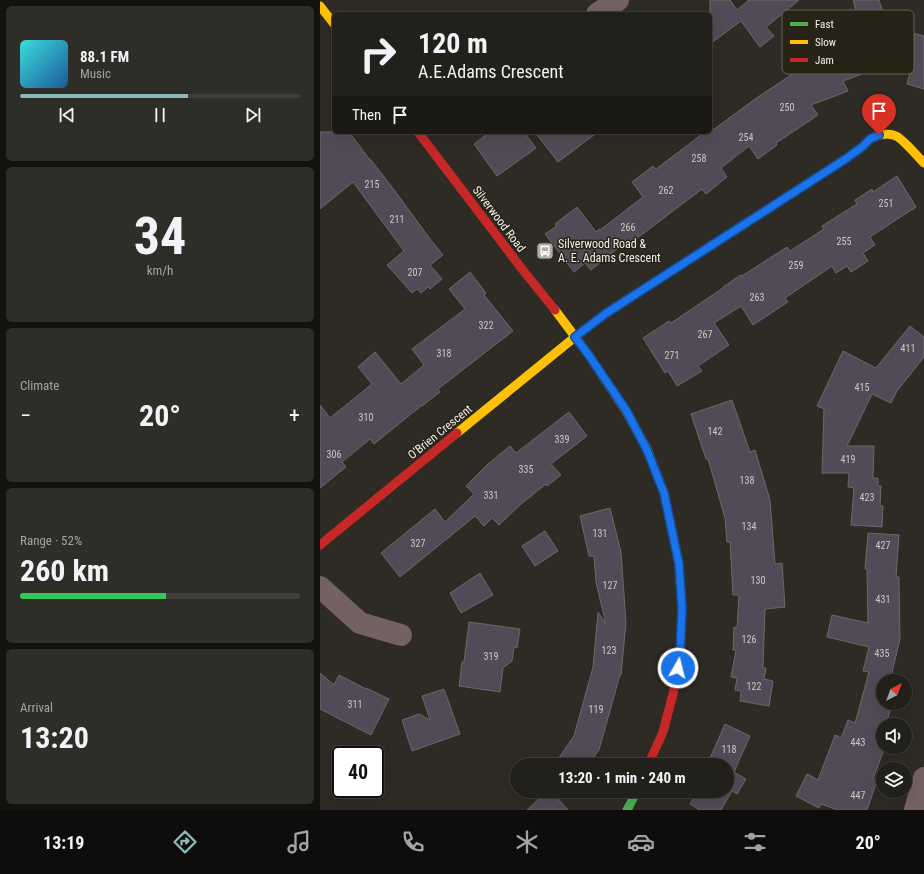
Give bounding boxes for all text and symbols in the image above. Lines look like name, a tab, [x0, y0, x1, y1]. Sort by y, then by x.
legend	[782, 10, 914, 74]
text: Fast	[815, 18, 834, 31]
text: 120 m	[418, 27, 488, 60]
icon: right	[352, 28, 404, 80]
text: Slow	[815, 36, 836, 49]
text: 88.1 FM	[80, 48, 129, 66]
text: Jam	[815, 54, 834, 67]
text: A.E.Adams Crescent	[418, 61, 564, 82]
text: Music	[80, 66, 111, 81]
pin	[862, 94, 896, 135]
icon: arrive	[868, 100, 890, 122]
house number: 250	[780, 102, 794, 113]
icon: previous	[56, 104, 78, 126]
icon: pause	[149, 104, 171, 126]
icon: next	[242, 104, 264, 126]
icon: arrive	[389, 104, 411, 126]
text: Then	[352, 106, 381, 124]
house number: 254	[739, 132, 753, 143]
house number: 258	[692, 153, 706, 164]
house number: 215	[365, 179, 379, 190]
street label: Silverwood Road	[470, 183, 528, 255]
house number: 262	[659, 185, 673, 196]
house number: 251	[879, 198, 893, 209]
text: 34	[134, 206, 186, 267]
house number: 211	[390, 214, 404, 225]
house number: 266	[621, 222, 635, 233]
house number: 255	[837, 236, 851, 247]
place label: Silverwood Road & A. E. Adams Crescent	[558, 237, 661, 265]
bus stop icon: Silverwood Road & A. E. Adams Crescent	[535, 241, 555, 261]
house number: 259	[789, 260, 803, 271]
text: km/h	[147, 263, 173, 278]
house number: 207	[408, 267, 422, 278]
house number: 263	[750, 292, 764, 303]
house number: 322	[479, 320, 493, 331]
house number: 267	[698, 329, 712, 340]
house number: 411	[901, 343, 915, 354]
house number: 318	[437, 348, 451, 359]
house number: 271	[665, 350, 679, 361]
text: Climate	[20, 378, 59, 393]
house number: 415	[855, 382, 869, 393]
text: 20°	[139, 398, 181, 433]
street label: O'Brien Crescent	[405, 402, 475, 462]
text: −	[20, 403, 31, 428]
text: +	[289, 403, 300, 428]
house number: 310	[359, 412, 373, 423]
house number: 142	[708, 426, 722, 437]
house number: 339	[555, 434, 569, 445]
house number: 306	[327, 449, 341, 460]
house number: 419	[841, 454, 855, 465]
house number: 335	[519, 464, 533, 475]
house number: 138	[740, 475, 754, 486]
house number: 331	[484, 490, 498, 501]
house number: 423	[860, 492, 874, 503]
house number: 134	[742, 521, 756, 532]
house number: 131	[593, 528, 607, 539]
text: Range · 52%	[20, 533, 82, 548]
house number: 327	[411, 538, 425, 549]
house number: 427	[876, 540, 890, 551]
text: 260 km	[20, 553, 109, 588]
house number: 130	[751, 575, 765, 586]
house number: 127	[603, 580, 617, 591]
house number: 431	[876, 594, 890, 605]
house number: 126	[742, 634, 756, 645]
house number: 123	[602, 645, 616, 656]
position arrow	[657, 647, 699, 689]
house number: 435	[875, 648, 889, 659]
house number: 319	[484, 651, 498, 662]
north arrow	[876, 674, 912, 710]
map controls	[876, 674, 912, 798]
house number: 122	[747, 681, 761, 692]
house number: 311	[348, 699, 362, 710]
text: Arrival	[20, 700, 53, 715]
house number: 119	[589, 704, 603, 715]
button: sound	[876, 718, 912, 754]
text: 13:20	[20, 720, 89, 755]
house number: 443	[851, 737, 865, 748]
house number: 118	[722, 744, 736, 755]
speed limit sign: 40	[332, 746, 384, 798]
button: layers	[876, 762, 912, 798]
text: 13:20 · 1 min · 240 m	[558, 769, 686, 787]
house number: 447	[851, 790, 865, 801]
icon: directions	[171, 828, 199, 856]
icon: music	[285, 828, 313, 856]
icon: phone	[399, 828, 427, 856]
icon: climate	[513, 828, 541, 856]
icon: car	[627, 828, 655, 856]
icon: filters	[741, 828, 769, 856]
text: 13:19	[43, 832, 84, 853]
text: 20°	[856, 832, 881, 853]

